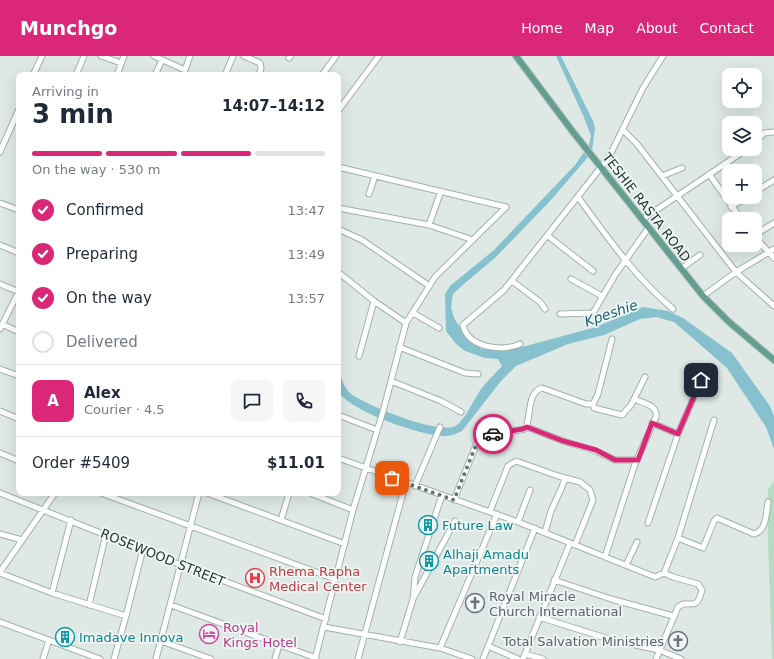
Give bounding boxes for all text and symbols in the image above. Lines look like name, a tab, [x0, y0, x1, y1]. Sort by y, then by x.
text: Munchgo	[20, 17, 117, 39]
text: Home	[521, 20, 563, 36]
text: Map	[585, 20, 614, 36]
text: About	[636, 20, 678, 36]
text: Contact	[700, 20, 754, 36]
map controls	[722, 68, 762, 252]
button: locate	[722, 68, 762, 108]
text: Arriving in	[32, 84, 99, 99]
text: 14:07–14:12	[222, 97, 325, 115]
text: 3 min	[32, 99, 114, 129]
button: layers	[722, 116, 762, 156]
street label: TESHIE RASTA ROAD	[599, 149, 694, 265]
text: On the way · 530 m	[32, 162, 160, 177]
button: +	[722, 164, 762, 204]
icon: check	[32, 199, 54, 221]
text: Confirmed	[66, 201, 144, 219]
text: 13:47	[288, 203, 325, 218]
button: −	[722, 212, 762, 252]
icon: check	[32, 243, 54, 265]
text: Preparing	[66, 245, 138, 263]
text: 13:49	[288, 247, 325, 262]
icon: check	[32, 287, 54, 309]
text: On the way	[66, 289, 152, 307]
text: 13:57	[288, 291, 325, 306]
water label: Kpeshie	[582, 296, 640, 330]
text: Delivered	[66, 333, 138, 351]
pin	[684, 363, 718, 397]
icon: home	[690, 369, 712, 391]
button: chat	[231, 380, 273, 422]
button: phone	[283, 380, 325, 422]
text: Alex	[84, 384, 121, 402]
text: A	[47, 392, 59, 410]
text: Courier · 4.5	[84, 402, 165, 417]
courier	[473, 414, 513, 454]
icon: car	[482, 423, 504, 445]
text: Order #5409	[32, 454, 130, 472]
text: $11.01	[267, 454, 325, 472]
pin	[375, 461, 409, 495]
icon: bag	[381, 467, 403, 489]
building icon: Future Law	[417, 514, 439, 536]
place label: Future Law	[442, 518, 514, 533]
street label: ROSEWOOD STREET	[98, 526, 227, 589]
place label: Alhaji Amadu Apartments	[443, 547, 529, 577]
building icon: Alhaji Amadu Apartments	[418, 550, 440, 572]
place label: Rhema Rapha Medical Center	[269, 564, 367, 594]
hospital icon: Rhema Rapha Medical Center	[244, 567, 266, 589]
place label: Royal Miracle Church International	[489, 589, 622, 619]
church icon: Royal Miracle Church International	[464, 592, 486, 614]
place label: Royal Kings Hotel	[223, 620, 297, 650]
hotel icon: Royal Kings Hotel	[198, 623, 220, 645]
building icon: Imadave Innova	[54, 626, 76, 648]
place label: Imadave Innova	[79, 630, 183, 645]
church icon: Total Salvation Ministries	[667, 630, 689, 652]
place label: Total Salvation Ministries	[502, 634, 664, 649]

